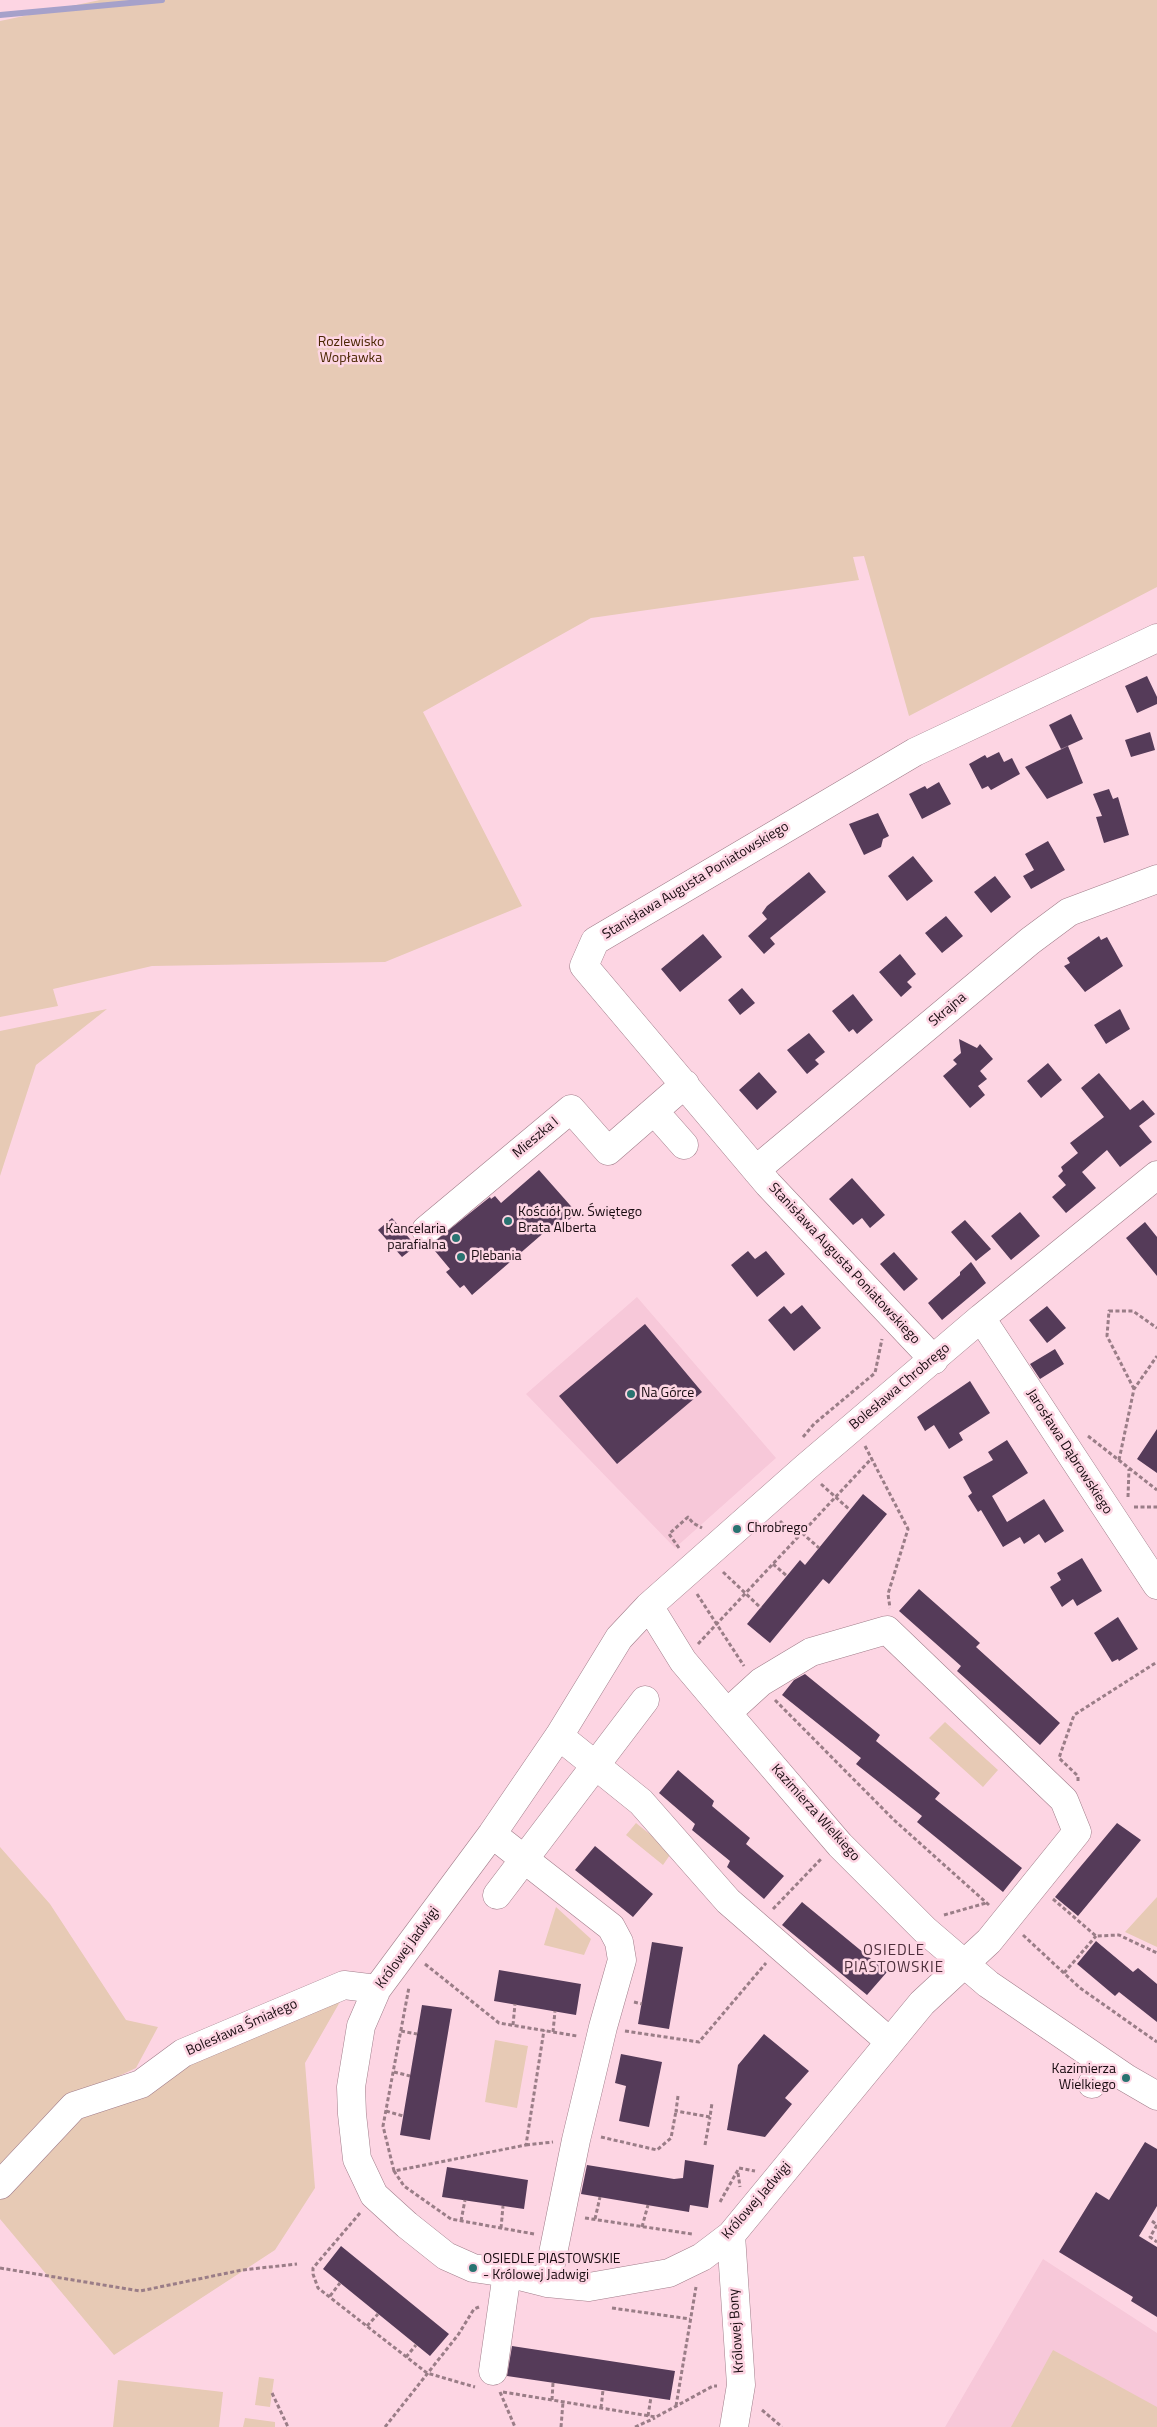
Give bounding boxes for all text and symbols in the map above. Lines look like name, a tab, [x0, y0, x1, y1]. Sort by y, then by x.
park label: Rozlewisko Wopławka	[318, 335, 384, 368]
street label: Stanisława Augusta Poniatowskiego	[600, 819, 792, 943]
street label: Skrajna	[926, 990, 970, 1030]
street label: Mieszka I	[510, 1114, 562, 1162]
street label: Stanisława Augusta Poniatowskiego	[765, 1180, 923, 1348]
place label: Kościół pw. Świętego Brata Alberta	[518, 1205, 642, 1238]
marker: Kościół pw. Świętego Brata Alberta	[502, 1215, 514, 1227]
place label: Kancelaria parafialna	[385, 1222, 446, 1254]
marker: Kancelaria parafialna	[450, 1232, 462, 1244]
place label: Plebania	[471, 1249, 522, 1265]
marker: Plebania	[455, 1251, 467, 1263]
street label: Bolesława Chrobrego	[846, 1340, 954, 1434]
place label: Na Górce	[641, 1386, 694, 1402]
street label: Jarosława Dąbrowskiego	[1022, 1386, 1116, 1518]
marker: Na Górce	[625, 1388, 637, 1400]
place label: Chrobrego	[747, 1521, 808, 1537]
marker: Chrobrego	[731, 1523, 743, 1535]
street label: Kazimierza Wielkiego	[767, 1761, 863, 1865]
street label: Królowej Jadwigi	[373, 1904, 443, 1992]
district label: OSIEDLE PIASTOWSKIE	[843, 1942, 945, 1977]
street label: Bolesława Śmiałego	[184, 1996, 300, 2060]
place label: Kazimierza Wielkiego	[1052, 2062, 1116, 2094]
marker: Kazimierza Wielkiego	[1120, 2072, 1132, 2084]
street label: Królowej Jadwigi	[719, 2159, 795, 2243]
place label: OSIEDLE PIASTOWSKIE - Królowej Jadwigi	[483, 2252, 621, 2284]
marker: OSIEDLE PIASTOWSKIE - Królowej Jadwigi	[467, 2262, 479, 2274]
street label: Królowej Bony	[726, 2288, 748, 2374]

